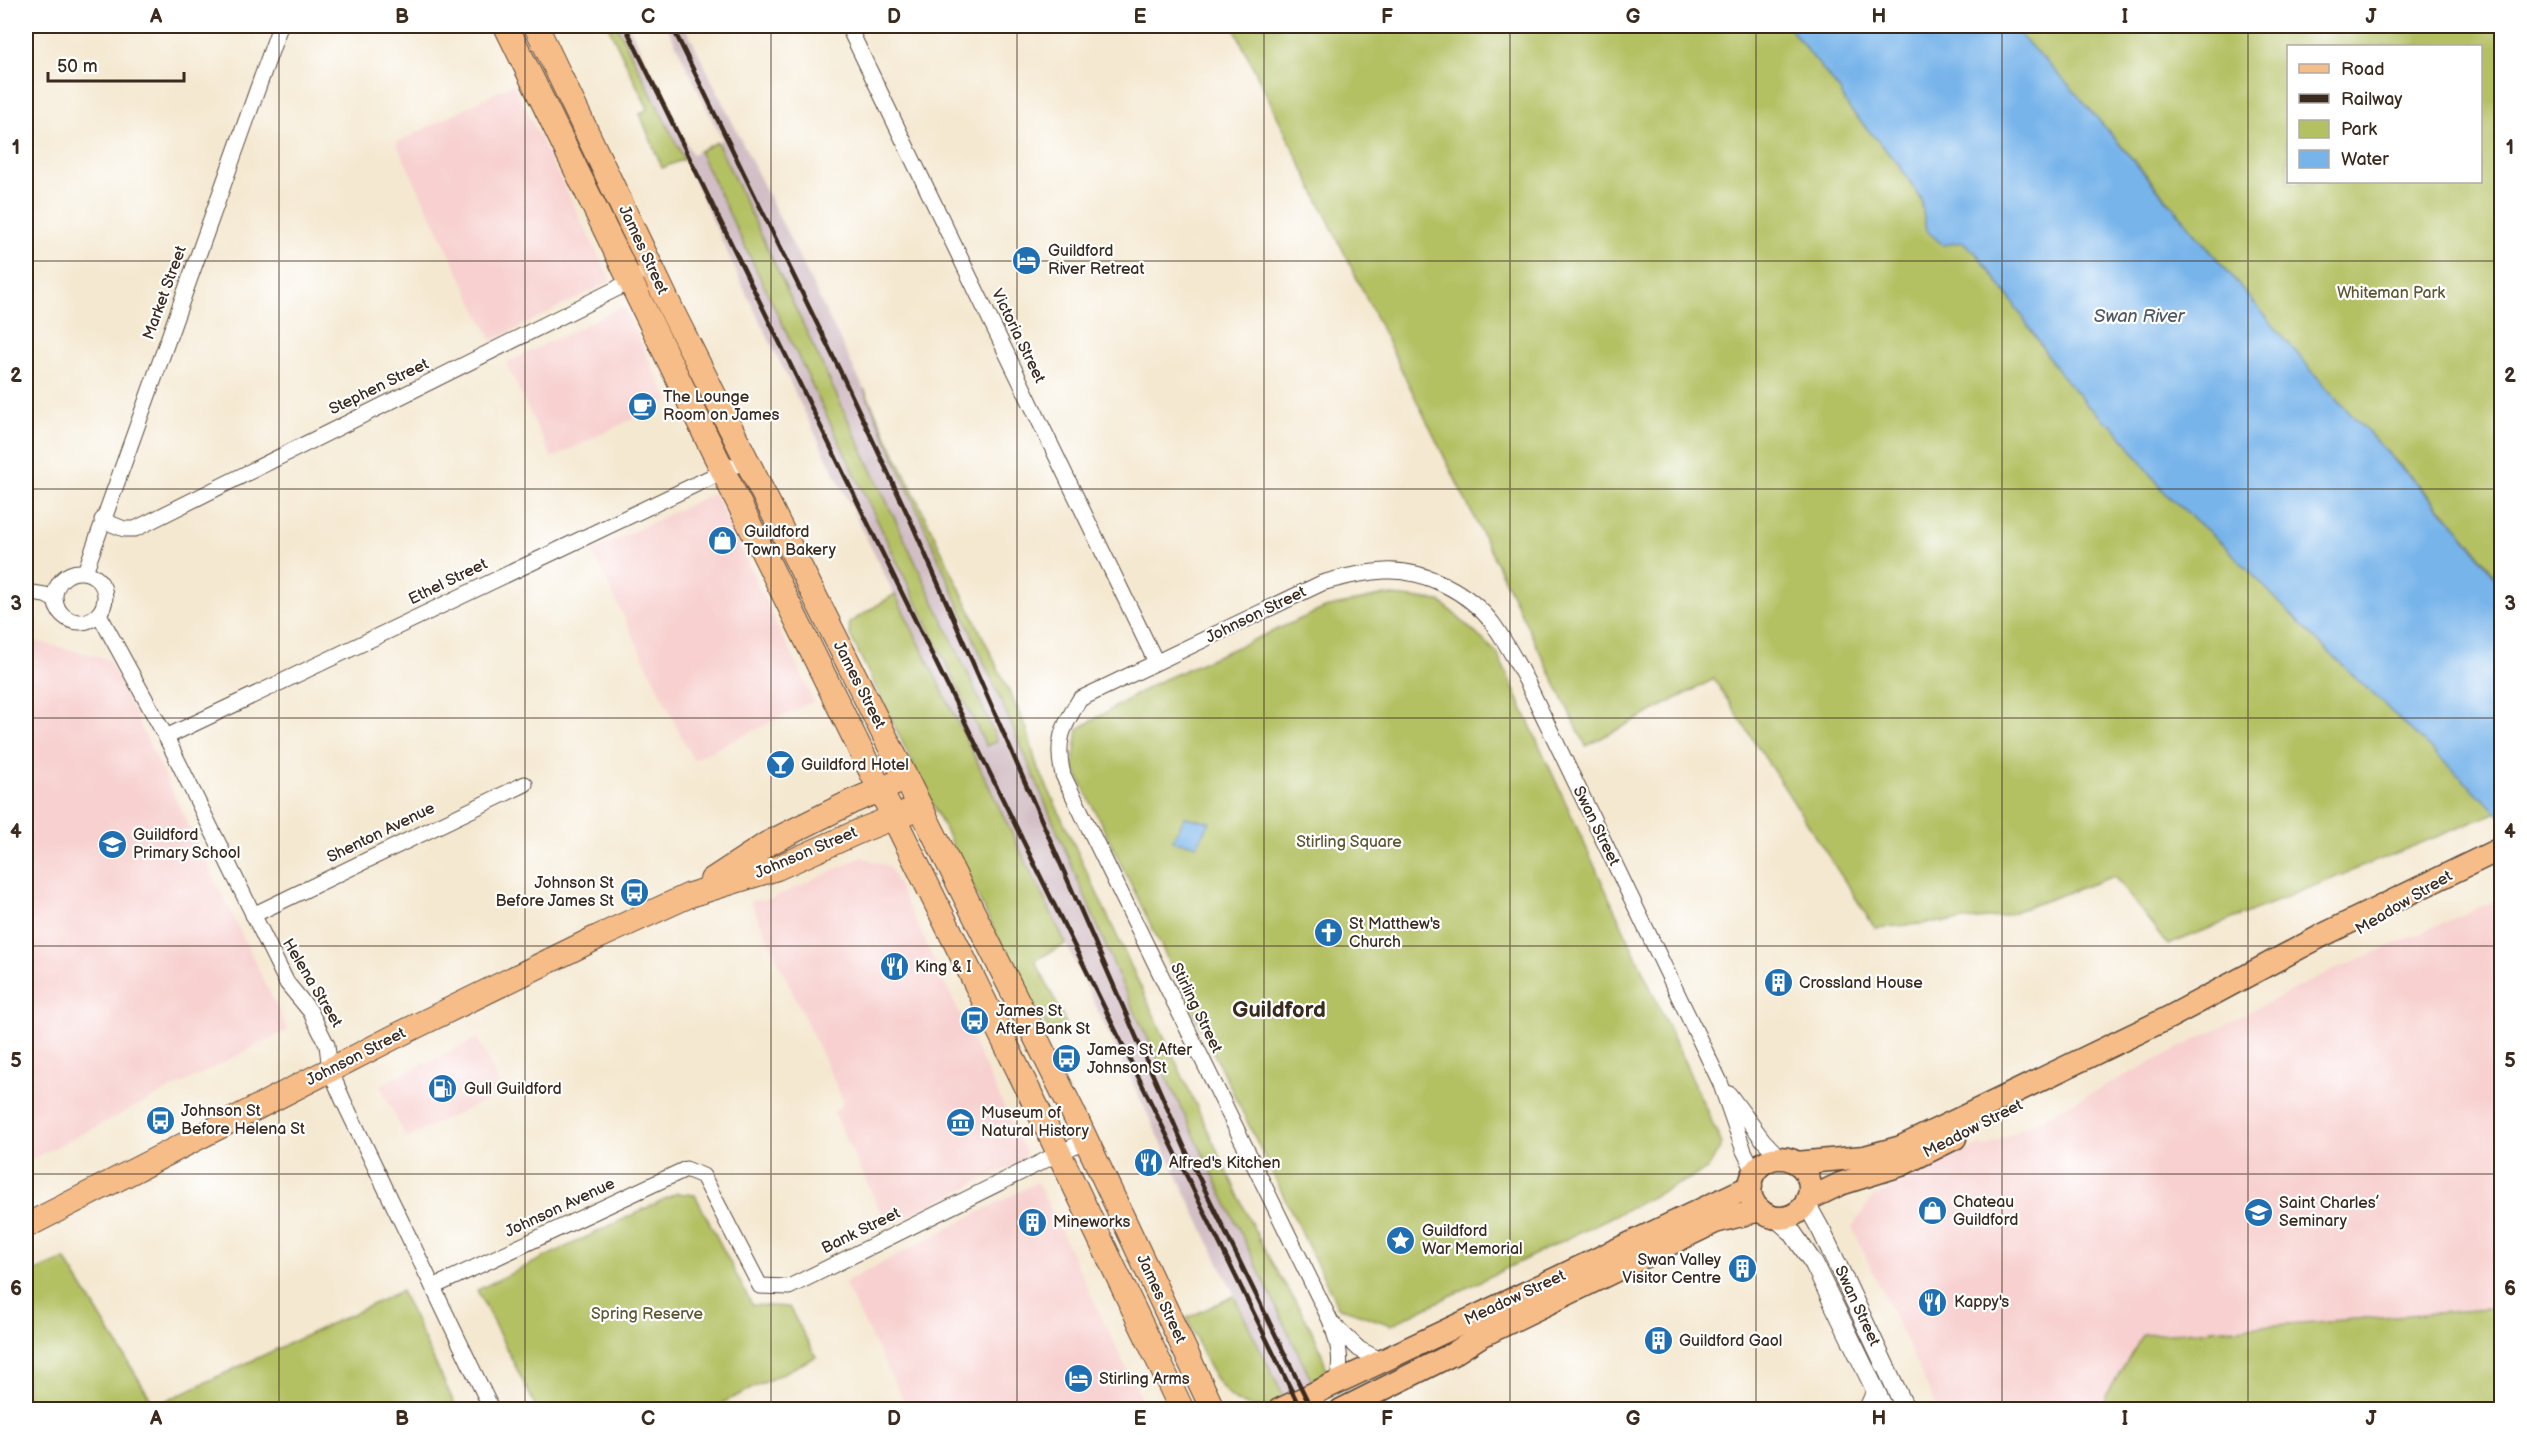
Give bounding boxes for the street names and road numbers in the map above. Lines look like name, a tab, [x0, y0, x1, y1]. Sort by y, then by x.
street label: James Street	[614, 203, 672, 297]
street label: Market Street	[139, 243, 191, 343]
street label: Victoria Street	[987, 286, 1049, 386]
street label: Stephen Street	[326, 355, 432, 419]
street label: Ethel Street	[406, 555, 491, 609]
street label: Johnson Street	[1203, 583, 1309, 647]
street label: James Street	[829, 638, 889, 732]
street label: Swan Street	[1569, 783, 1623, 869]
street label: Shenton Avenue	[324, 798, 438, 867]
street label: Johnson Street	[752, 823, 860, 883]
street label: Meadow Street	[2352, 867, 2456, 939]
street label: Helena Street	[278, 935, 346, 1031]
street label: Stirling Street	[1166, 960, 1226, 1056]
street label: Johnson Street	[303, 1024, 409, 1090]
street label: Meadow Street	[1920, 1096, 2026, 1162]
street label: Johnson Avenue	[502, 1174, 618, 1242]
street label: Bank Street	[819, 1204, 903, 1258]
street label: James Street	[1132, 1252, 1190, 1346]
street label: Swan Street	[1830, 1263, 1884, 1349]
street label: Meadow Street	[1462, 1266, 1569, 1330]

